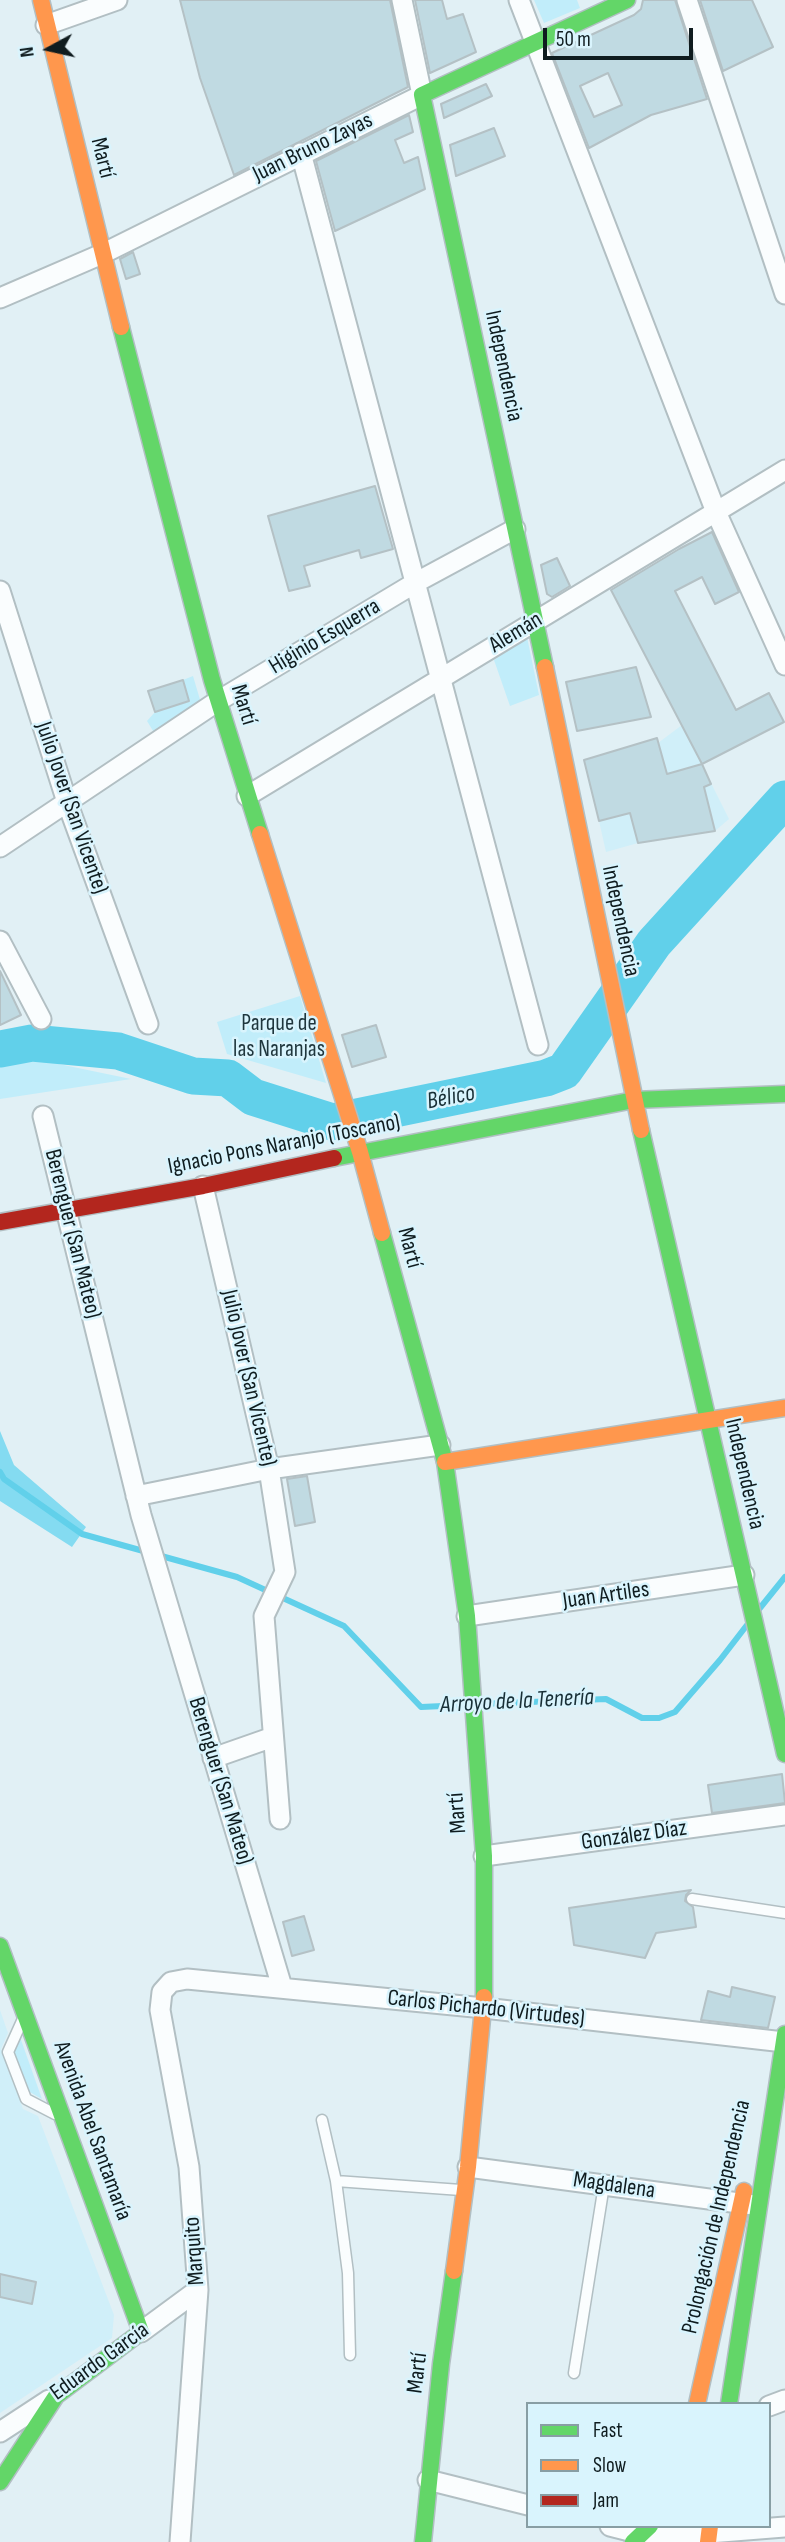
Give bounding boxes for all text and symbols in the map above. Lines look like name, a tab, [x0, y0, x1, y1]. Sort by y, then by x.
north arrow	[14, 14, 84, 84]
scale bar	[547, 14, 698, 58]
text: 50 m	[556, 27, 591, 52]
text: N	[16, 45, 40, 59]
street label: Juan Bruno Zayas	[249, 107, 377, 189]
street label: Martí	[84, 135, 120, 181]
street label: Independencia	[478, 308, 528, 424]
street label: Higinio Esquerra	[264, 593, 386, 681]
street label: Alemán	[484, 606, 548, 660]
street label: Martí	[224, 682, 262, 728]
street label: Julio Jover (San Vicente)	[29, 718, 113, 898]
street label: Independencia	[595, 863, 645, 979]
park label: Parque de las Naranjas	[233, 1010, 325, 1064]
water label: Bélico	[425, 1079, 477, 1117]
street label: Ignacio Pons Naranjo (Toscano)	[165, 1109, 403, 1181]
street label: Berenguer (San Mateo)	[38, 1147, 106, 1321]
street label: Martí	[390, 1225, 428, 1271]
street label: Julio Jover (San Vicente)	[214, 1287, 282, 1469]
street label: Independencia	[718, 1416, 770, 1532]
street label: Juan Artiles	[561, 1576, 651, 1616]
water label: Arroyo de la Tenería	[439, 1684, 595, 1720]
street label: Berenguer (San Mateo)	[181, 1694, 259, 1868]
street label: Martí	[443, 1792, 473, 1834]
street label: González Díaz	[580, 1815, 688, 1857]
street label: Carlos Pichardo (Virtudes)	[386, 1985, 586, 2033]
street label: Avenida Abel Santamaría	[47, 2038, 137, 2224]
street label: Prolongación de Independencia	[677, 2098, 757, 2336]
street label: Magdalena	[571, 2167, 657, 2205]
street label: Marquito	[179, 2216, 211, 2286]
street label: Eduardo García	[45, 2317, 155, 2407]
street label: Martí	[402, 2351, 434, 2395]
legend	[526, 2402, 771, 2528]
text: Fast	[593, 2418, 623, 2443]
text: Slow	[593, 2453, 626, 2478]
text: Jam	[593, 2488, 619, 2513]

